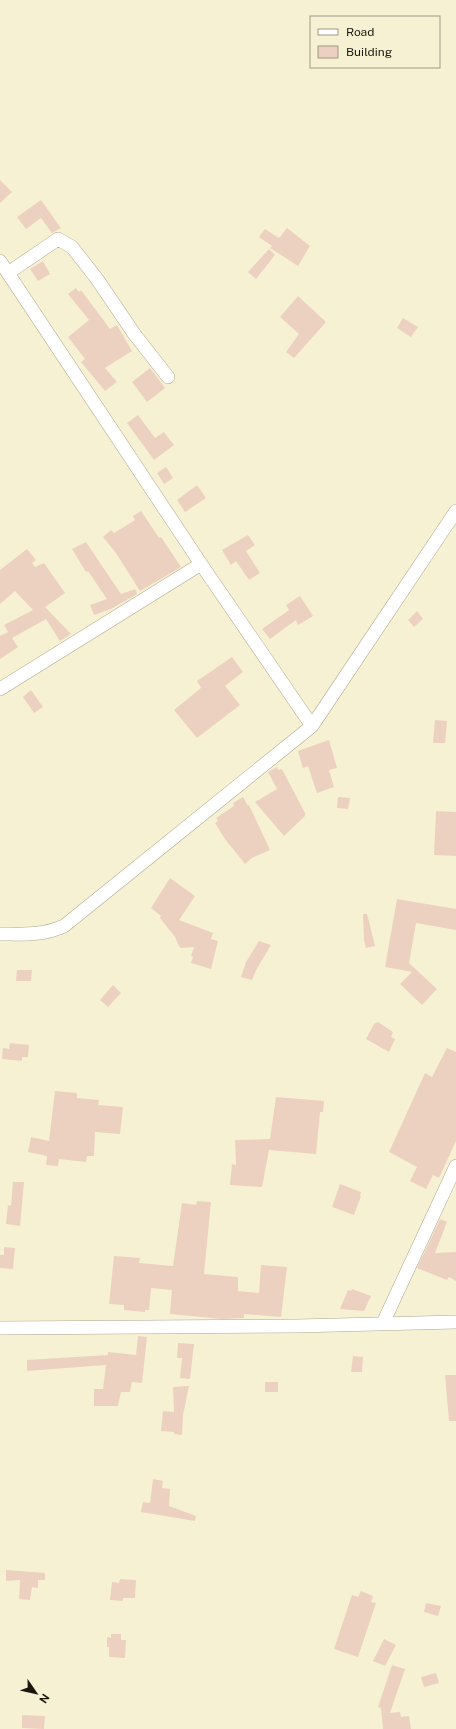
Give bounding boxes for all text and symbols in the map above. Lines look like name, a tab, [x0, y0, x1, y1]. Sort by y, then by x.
legend	[310, 16, 440, 68]
text: Road	[346, 25, 374, 39]
text: Building	[346, 45, 392, 59]
north arrow	[16, 1673, 56, 1713]
text: N	[37, 1692, 52, 1706]

